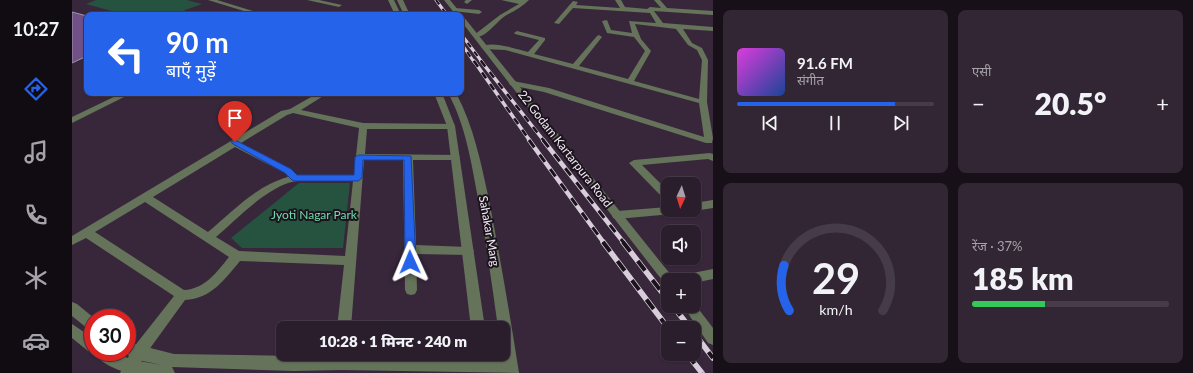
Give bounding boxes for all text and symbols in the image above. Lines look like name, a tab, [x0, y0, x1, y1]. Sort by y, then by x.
text: 10:27	[13, 18, 59, 40]
text: 90 m	[166, 25, 229, 59]
icon: left	[100, 28, 152, 80]
text: 91.6 FM	[797, 54, 853, 72]
text: बाएँ मुड़ें	[166, 59, 216, 81]
text: एसी	[972, 63, 991, 79]
text: संगीत	[797, 72, 824, 88]
icon: directions	[22, 75, 50, 103]
text: 20.5°	[1035, 85, 1106, 121]
street label: 22 Godam Kartarpura Road	[515, 87, 616, 210]
text: −	[972, 90, 985, 117]
text: +	[1156, 90, 1169, 117]
pin	[218, 101, 252, 142]
icon: arrive	[224, 107, 246, 129]
icon: previous	[759, 112, 781, 134]
icon: pause	[824, 112, 846, 134]
icon: next	[890, 112, 912, 134]
icon: music	[22, 138, 50, 166]
north arrow	[661, 177, 701, 217]
map controls	[661, 177, 701, 361]
street label: Sahakar Marg	[476, 194, 503, 268]
icon: phone	[22, 201, 50, 229]
park label: Jyoti Nagar Park	[271, 207, 358, 222]
button: sound	[661, 225, 701, 265]
text: रेंज · 37%	[972, 238, 1023, 254]
position arrow	[389, 241, 431, 283]
text: 29	[811, 253, 860, 303]
text: 185 km	[972, 260, 1073, 296]
icon: climate	[22, 264, 50, 292]
button: +	[661, 273, 701, 313]
text: km/h	[819, 300, 852, 317]
speed limit sign: 30	[84, 309, 136, 361]
button: −	[661, 321, 701, 361]
icon: car	[22, 327, 50, 355]
text: 10:28 · 1 मिनट · 240 m	[319, 332, 467, 350]

